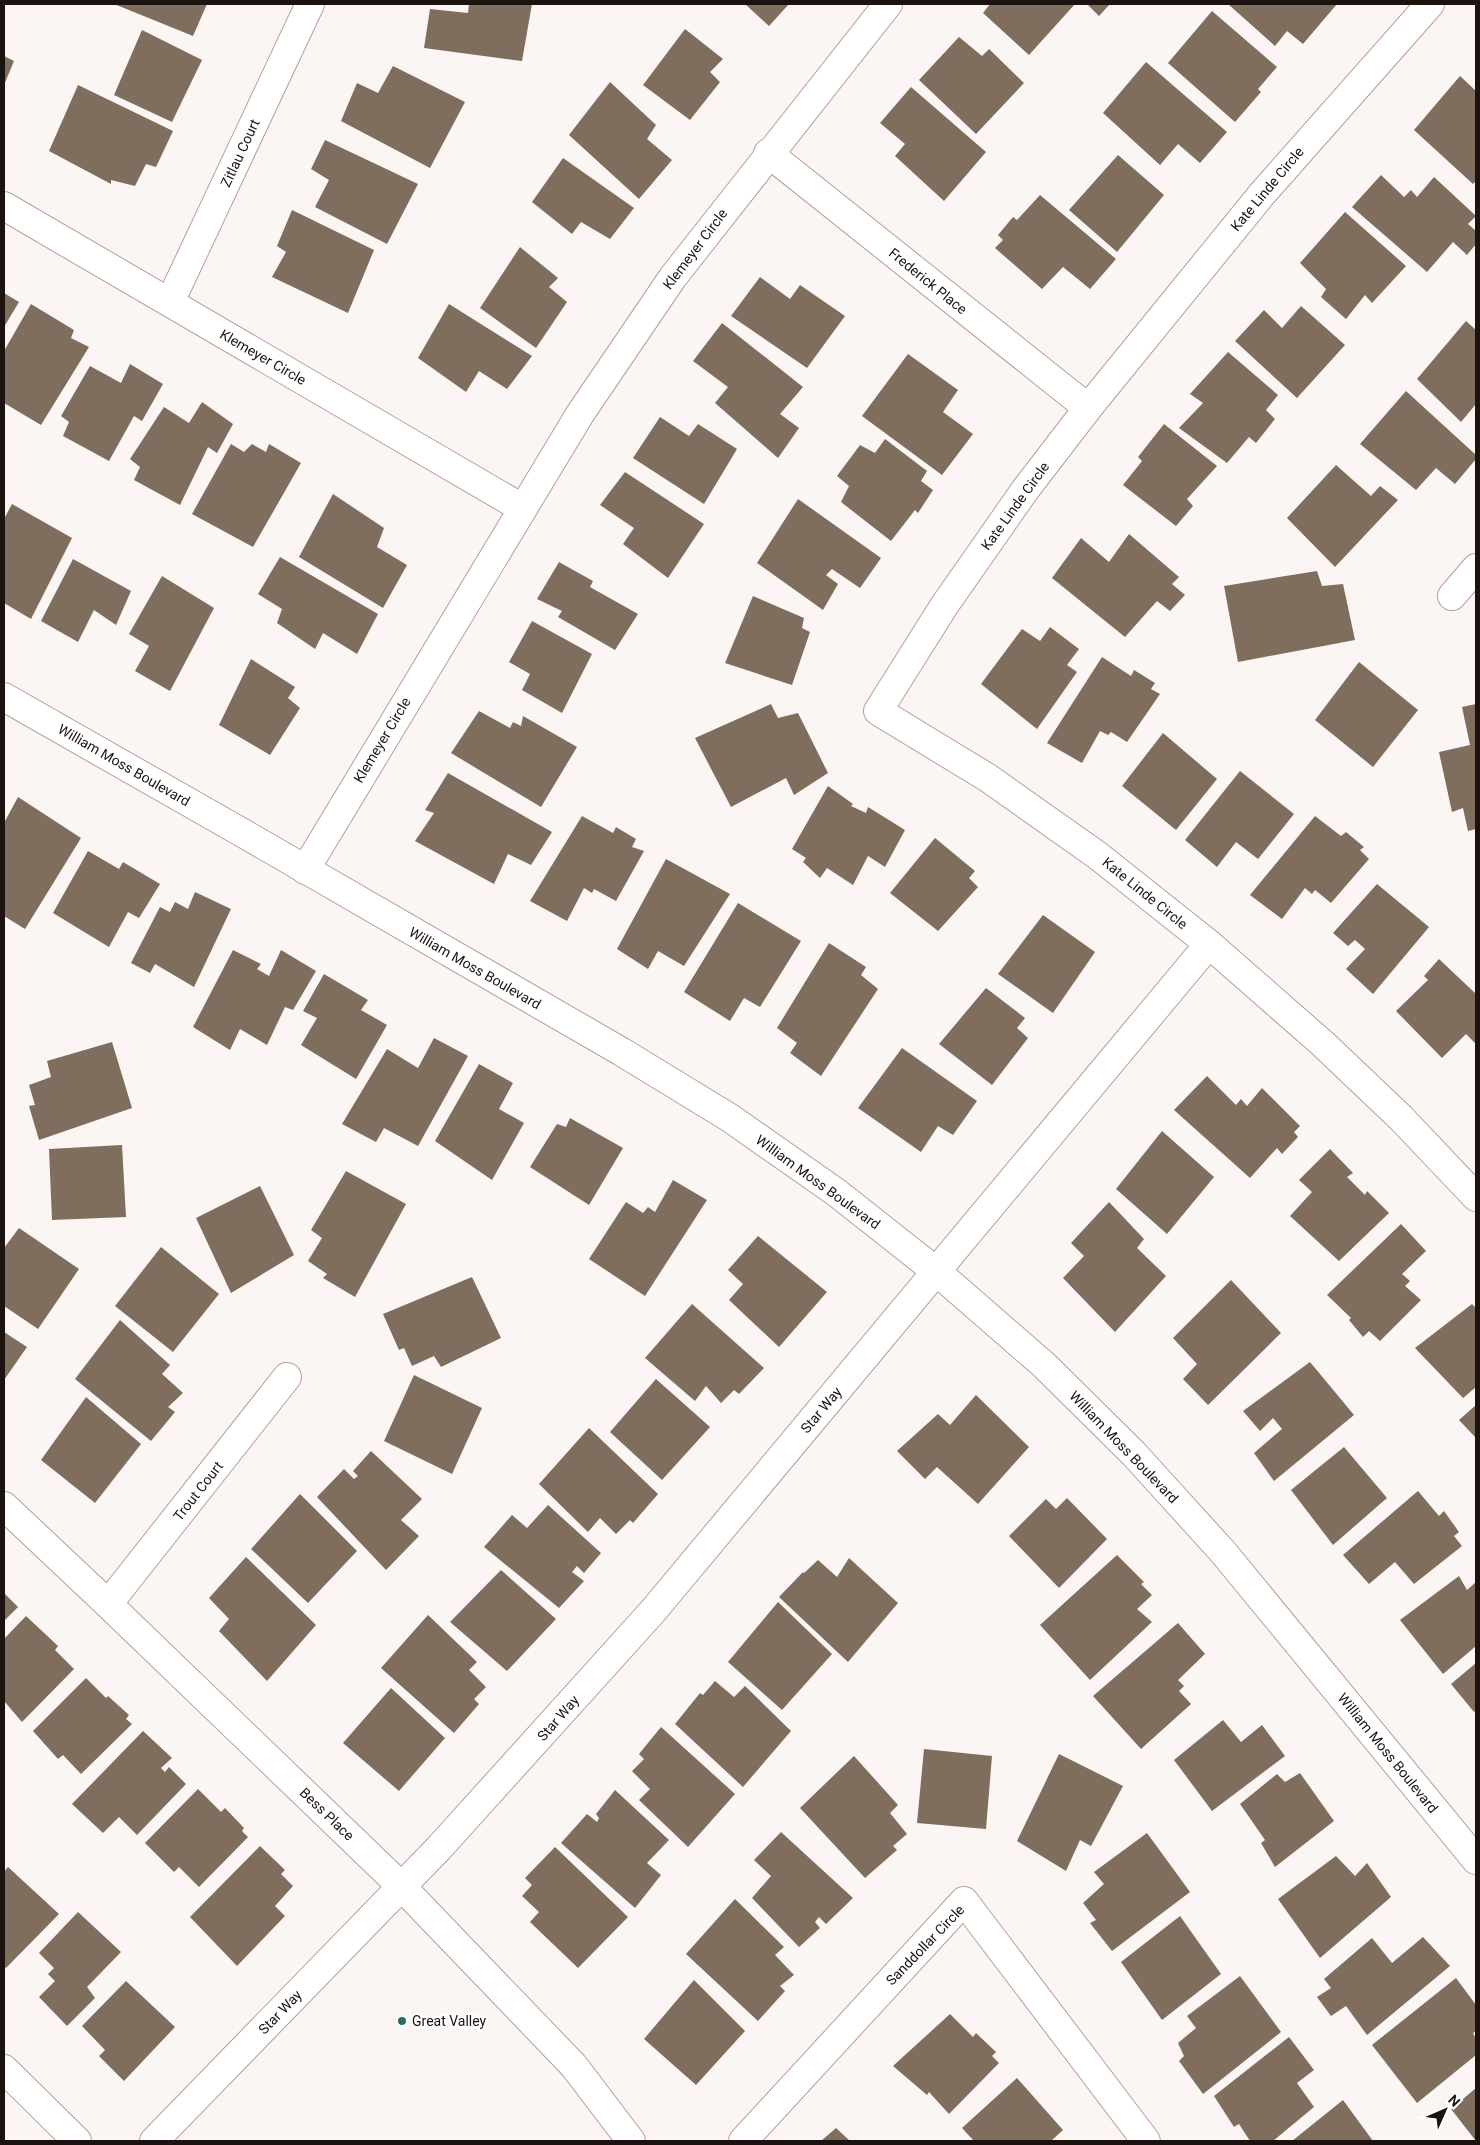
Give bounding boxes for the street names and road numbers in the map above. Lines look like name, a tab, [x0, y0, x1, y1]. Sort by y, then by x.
street label: Zitlau Court	[217, 116, 263, 189]
street label: Kate Linde Circle	[1227, 144, 1307, 234]
street label: Klemeyer Circle	[660, 206, 730, 292]
street label: Frederick Place	[886, 245, 970, 317]
street label: Klemeyer Circle	[217, 326, 309, 388]
street label: Kate Linde Circle	[978, 459, 1052, 553]
street label: Klemeyer Circle	[350, 694, 414, 786]
street label: William Moss Boulevard	[55, 721, 193, 809]
street label: Kate Linde Circle	[1099, 854, 1191, 932]
street label: William Moss Boulevard	[406, 924, 544, 1012]
street label: William Moss Boulevard	[753, 1132, 883, 1232]
street label: Star Way	[797, 1383, 845, 1436]
street label: William Moss Boulevard	[1066, 1388, 1182, 1506]
street label: Trout Court	[170, 1458, 226, 1524]
street label: William Moss Boulevard	[1335, 1690, 1441, 1816]
street label: Star Way	[534, 1692, 582, 1744]
street label: Bess Place	[297, 1784, 357, 1844]
street label: Sanddollar Circle	[883, 1902, 967, 1988]
street label: Star Way	[255, 1986, 305, 2037]

